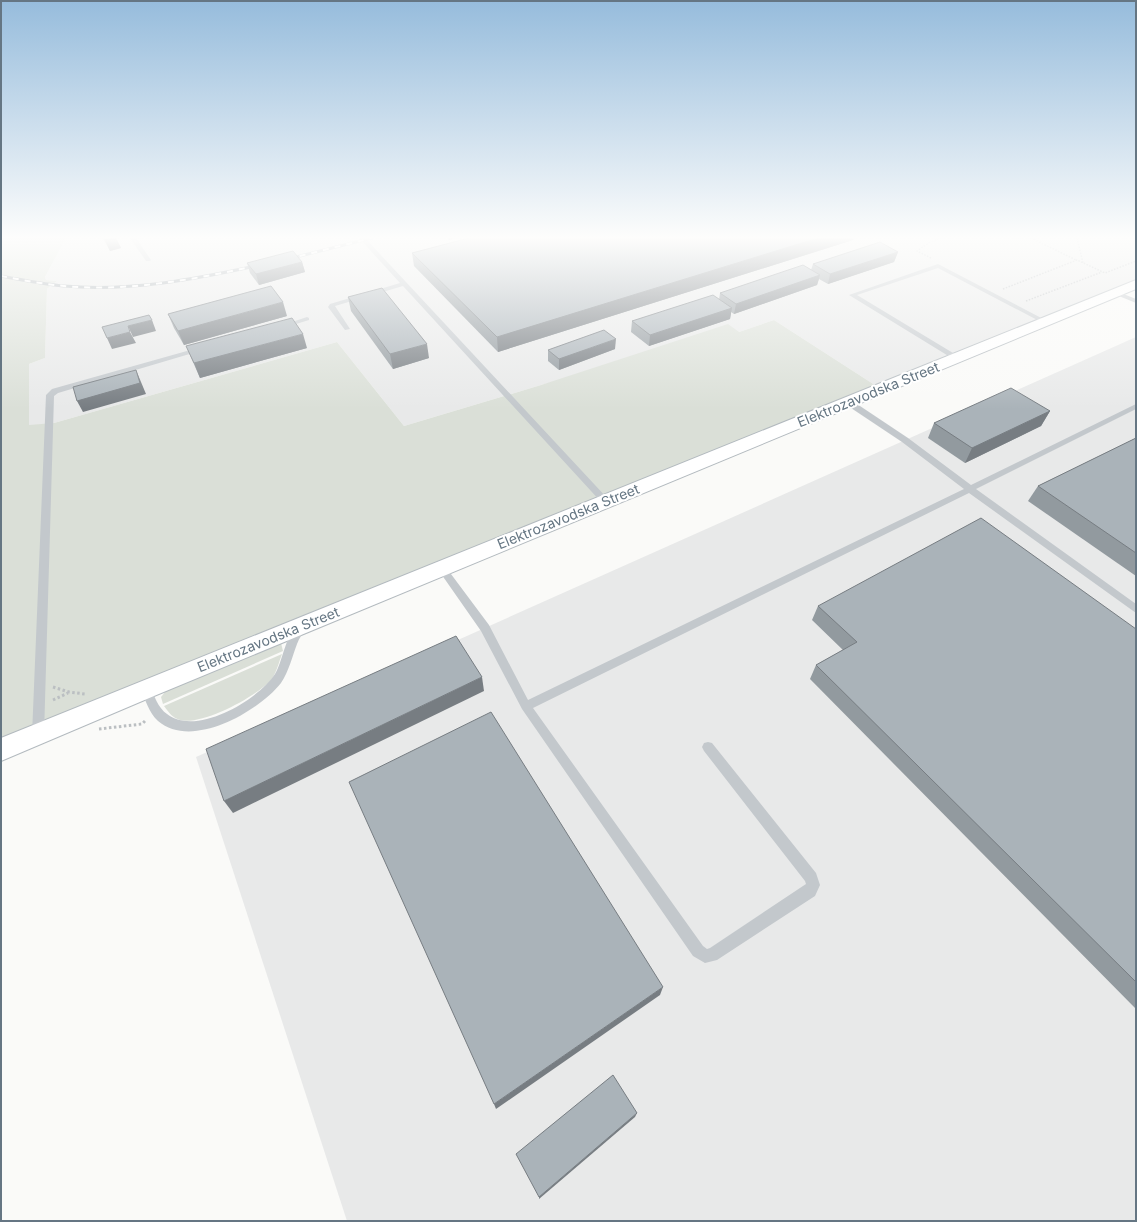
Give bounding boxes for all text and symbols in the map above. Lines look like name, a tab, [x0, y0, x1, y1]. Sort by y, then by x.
street label: Elektrozavodska Street	[794, 358, 942, 430]
street label: Elektrozavodska Street	[494, 480, 642, 552]
street label: Elektrozavodska Street	[194, 603, 342, 675]

